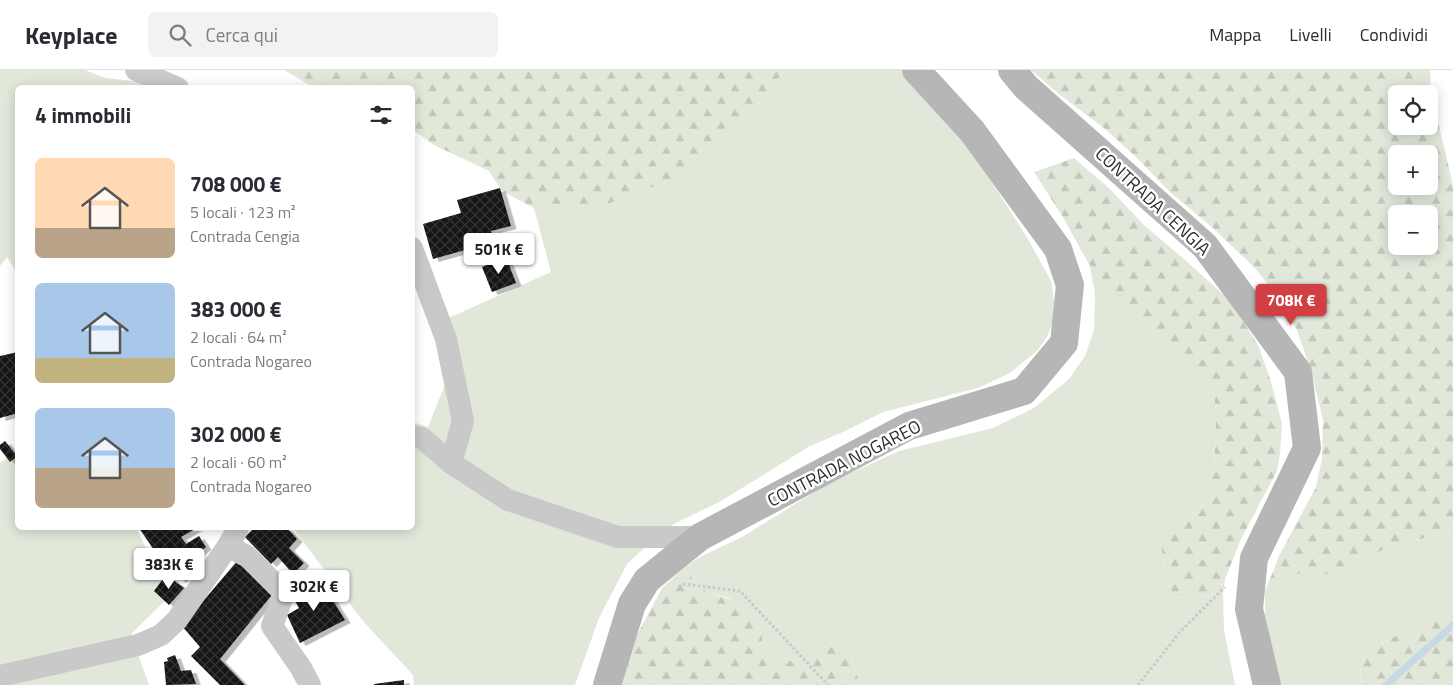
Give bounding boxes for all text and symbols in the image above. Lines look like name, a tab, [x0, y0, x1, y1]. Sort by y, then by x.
search box	[148, 12, 498, 57]
text: Keyplace	[25, 17, 118, 53]
text: Cerca qui	[206, 20, 278, 49]
icon: search	[166, 21, 194, 49]
text: Mappa	[1209, 21, 1261, 48]
text: Livelli	[1289, 21, 1332, 48]
text: Condividi	[1360, 21, 1428, 48]
map controls	[1388, 85, 1438, 255]
button: locate	[1388, 85, 1438, 135]
text: 4 immobili	[35, 99, 131, 131]
icon: filters	[367, 101, 395, 129]
street label: CONTRADA CENGIA	[1089, 140, 1217, 262]
button: +	[1388, 145, 1438, 195]
text: 708 000 €	[190, 168, 282, 200]
icon: home	[75, 178, 135, 238]
text: 5 locali · 123 m²	[190, 200, 296, 224]
button: −	[1388, 205, 1438, 255]
text: Contrada Cengia	[190, 224, 300, 248]
pin: 501K €	[458, 232, 540, 275]
text: 501K €	[475, 237, 523, 261]
pin: 708K €	[1250, 284, 1332, 326]
text: 708K €	[1267, 288, 1315, 312]
text: 383 000 €	[190, 293, 282, 325]
icon: home	[75, 303, 135, 363]
text: 2 locali · 64 m²	[190, 325, 287, 349]
text: Contrada Nogareo	[190, 349, 312, 373]
street label: CONTRADA NOGAREO	[762, 412, 926, 514]
text: 302 000 €	[190, 418, 282, 450]
icon: home	[75, 428, 135, 488]
text: 2 locali · 60 m²	[190, 450, 287, 474]
text: Contrada Nogareo	[190, 474, 312, 498]
pin: 383K €	[128, 548, 210, 590]
text: 383K €	[145, 552, 193, 576]
pin: 302K €	[273, 570, 355, 612]
text: 302K €	[290, 574, 338, 598]

